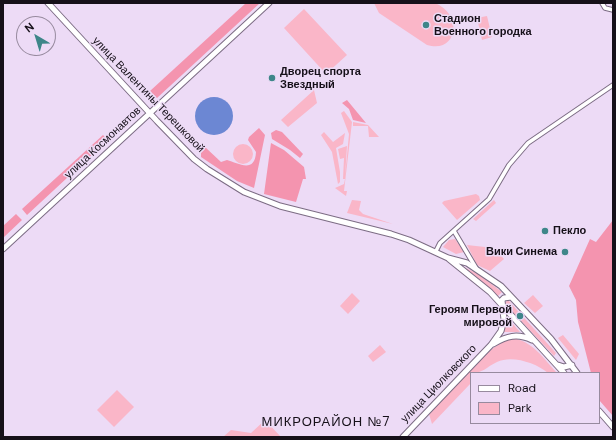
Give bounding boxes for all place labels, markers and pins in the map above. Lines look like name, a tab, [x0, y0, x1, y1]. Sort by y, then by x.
place label: Стадион Военного городка	[434, 12, 532, 38]
marker: Стадион Военного городка	[421, 20, 431, 30]
place label: Дворец спорта Звездный	[280, 65, 361, 91]
marker: Дворец спорта Звездный	[267, 73, 277, 83]
place label: Пекло	[553, 224, 586, 238]
marker: Пекло	[540, 226, 550, 236]
place label: Вики Синема	[486, 245, 557, 259]
marker: Вики Синема	[560, 247, 570, 257]
place label: Героям Первой мировой	[429, 303, 512, 329]
marker: Героям Первой мировой	[515, 311, 525, 321]

